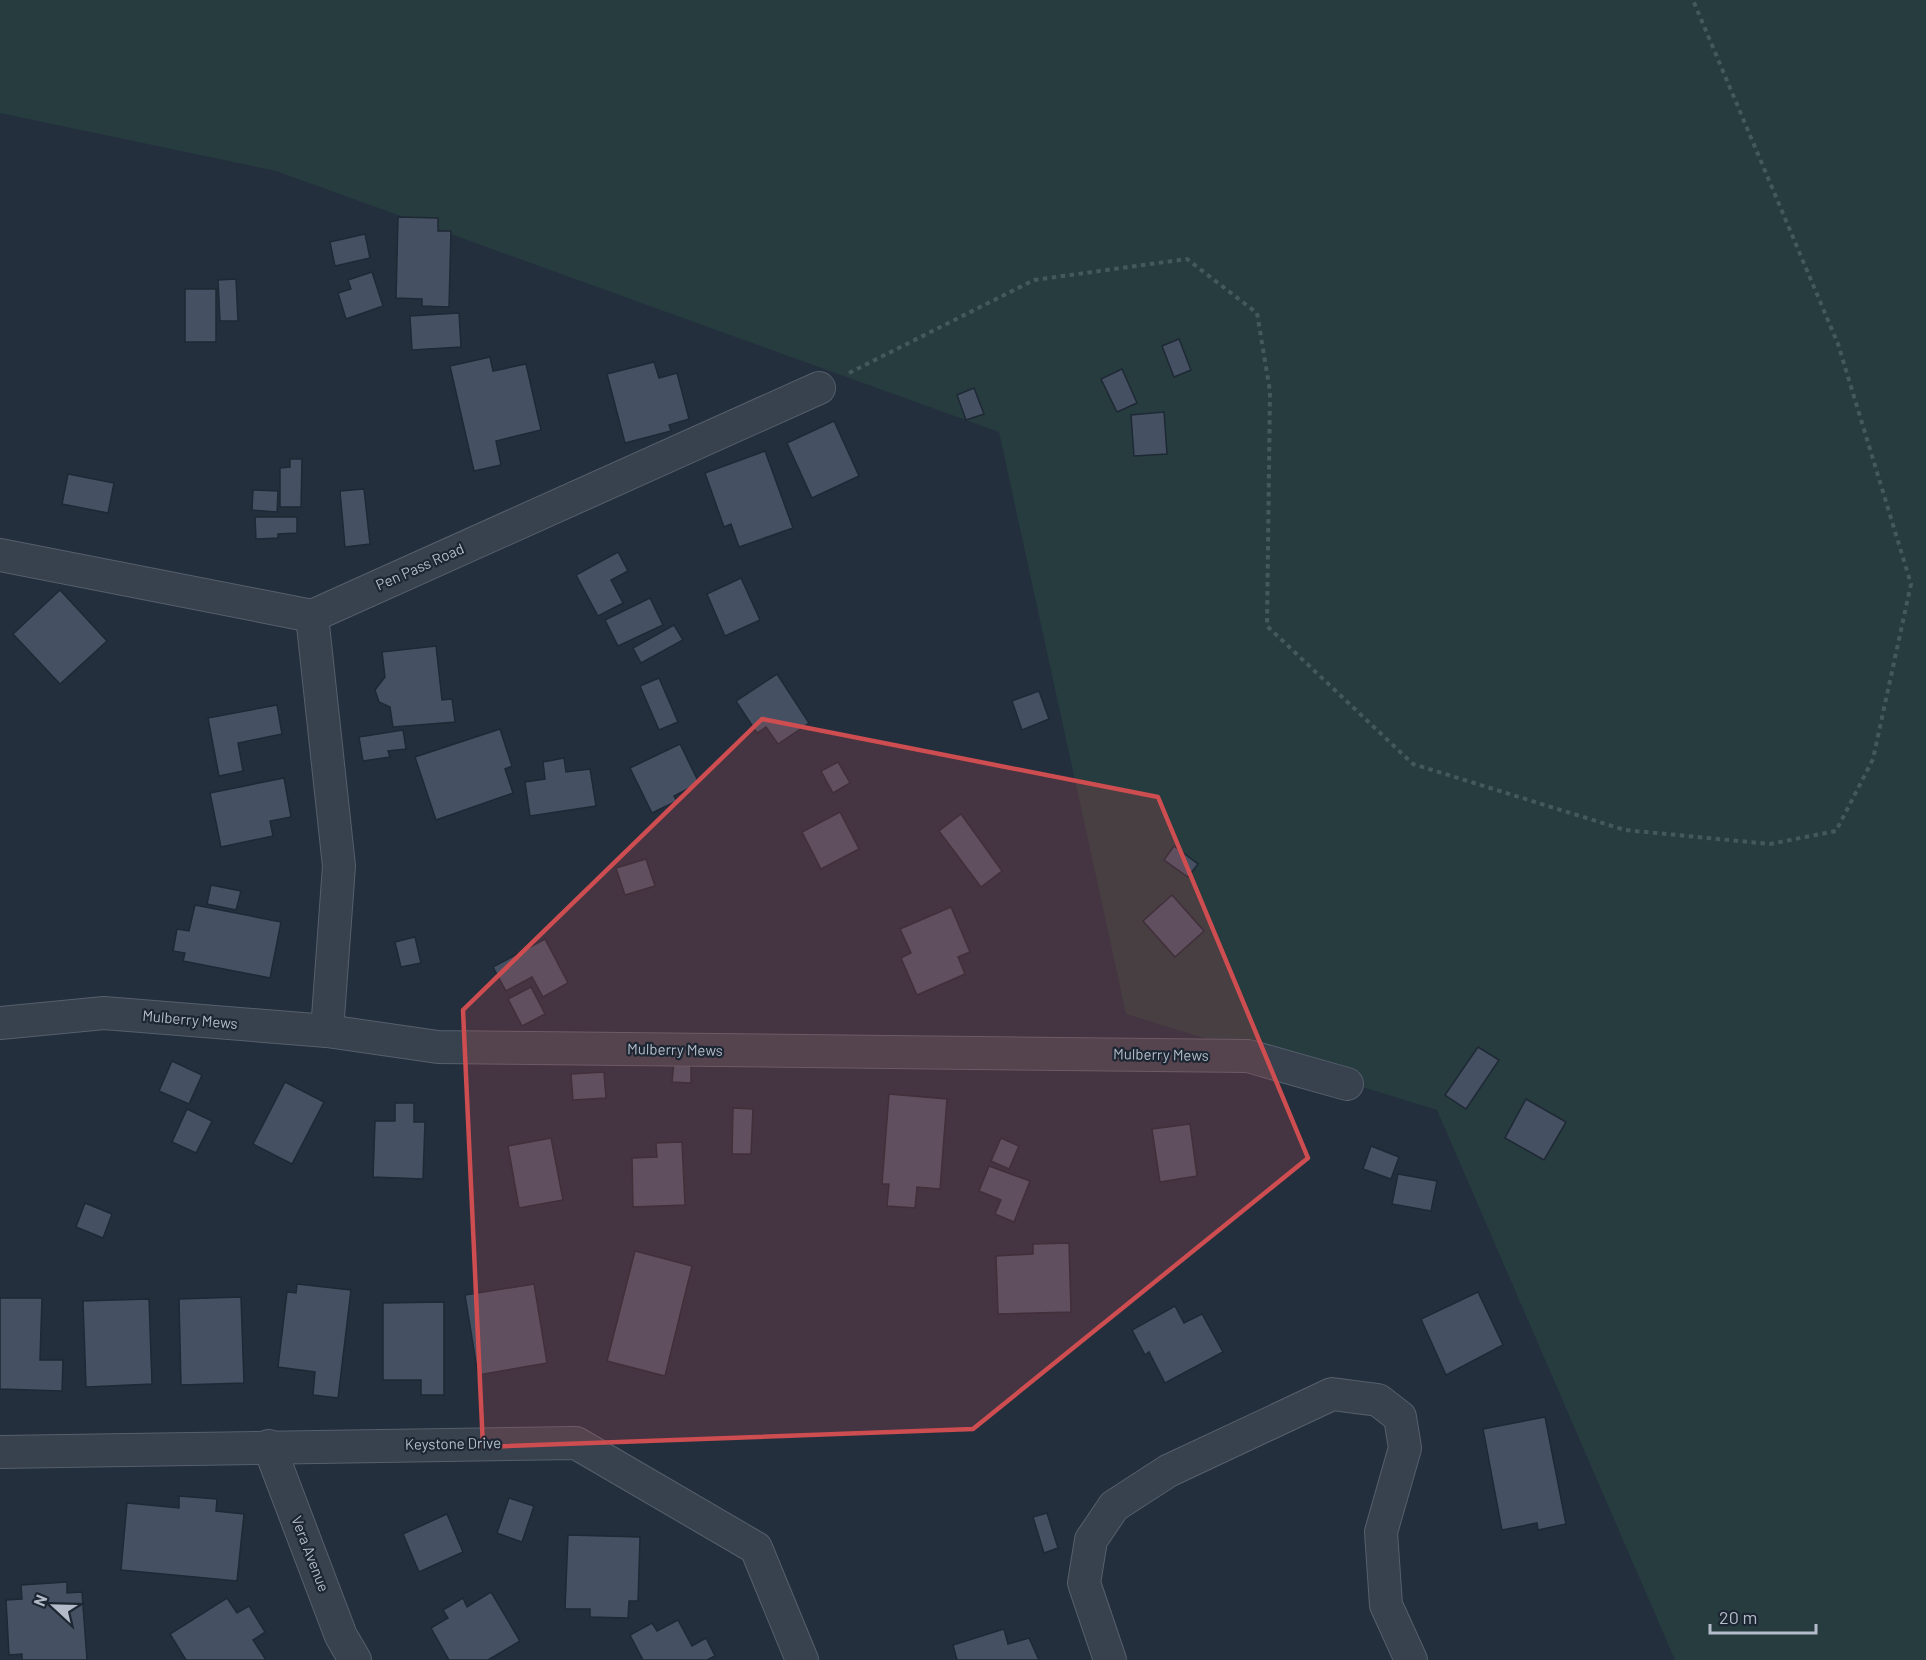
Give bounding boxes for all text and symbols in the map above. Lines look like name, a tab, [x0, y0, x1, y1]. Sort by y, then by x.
street label: Pen Pass Road	[373, 539, 466, 594]
street label: Mulberry Mews	[142, 1006, 239, 1032]
street label: Mulberry Mews	[627, 1039, 723, 1059]
street label: Mulberry Mews	[1113, 1044, 1209, 1064]
street label: Keystone Drive	[405, 1433, 501, 1453]
street label: Vera Avenue	[288, 1513, 334, 1594]
north arrow	[24, 1576, 84, 1636]
text: N	[29, 1592, 50, 1609]
scale bar	[1710, 1597, 1816, 1635]
text: 20 m	[1719, 1606, 1757, 1628]

